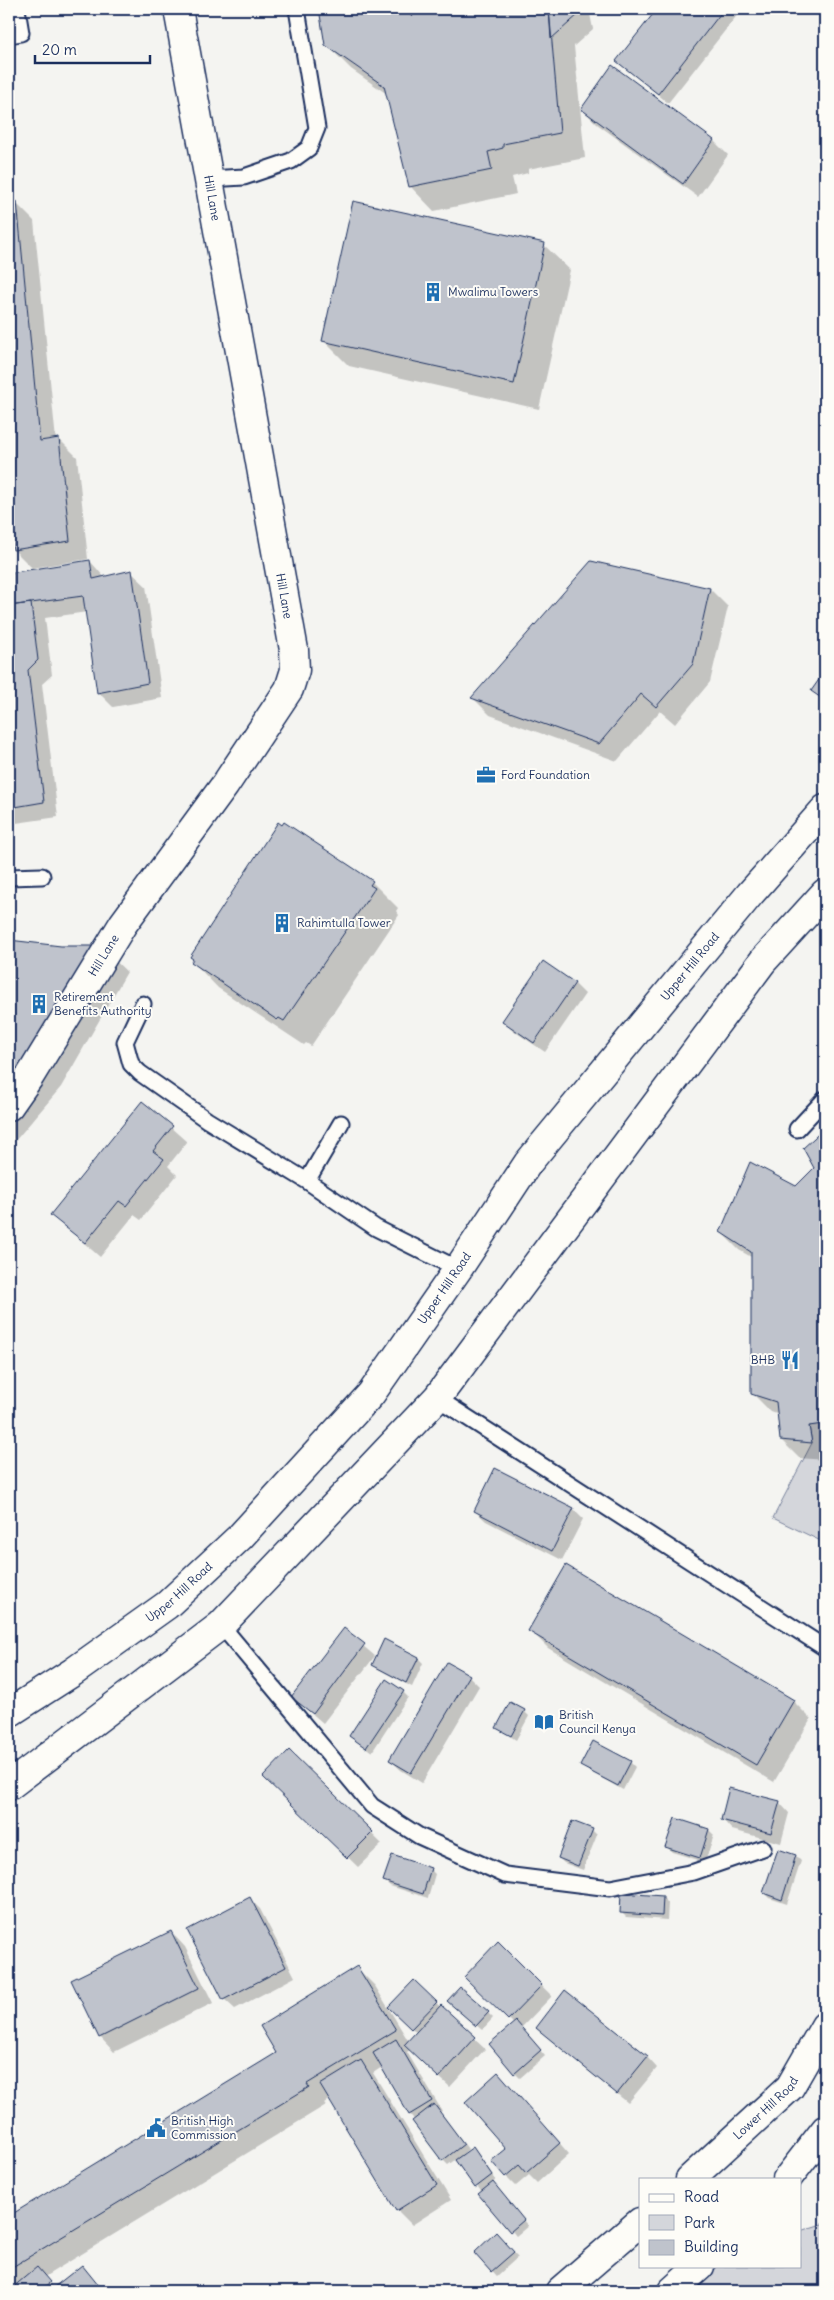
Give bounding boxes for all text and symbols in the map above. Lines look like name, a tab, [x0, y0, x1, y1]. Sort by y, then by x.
scale bar	[35, 32, 150, 64]
text: 20 m	[42, 40, 77, 59]
street label: Hill Lane	[201, 174, 224, 222]
building icon: Mwalimu Towers	[422, 281, 444, 303]
place label: Mwalimu Towers	[448, 284, 538, 299]
street label: Hill Lane	[273, 572, 296, 620]
office icon: Ford Foundation	[475, 764, 497, 786]
place label: Ford Foundation	[501, 767, 590, 782]
building icon: Rahimtulla Tower	[271, 912, 293, 934]
place label: Rahimtulla Tower	[297, 915, 391, 930]
street label: Upper Hill Road	[657, 929, 722, 1003]
street label: Hill Lane	[85, 931, 122, 979]
place label: Retirement Benefits Authority	[54, 989, 152, 1018]
building icon: Retirement Benefits Authority	[28, 993, 50, 1015]
street label: Upper Hill Road	[414, 1249, 474, 1327]
restaurant icon: BHB	[779, 1349, 801, 1371]
place label: BHB	[751, 1352, 775, 1367]
street label: Upper Hill Road	[143, 1559, 215, 1625]
place label: British Council Kenya	[559, 1707, 636, 1736]
library icon: British Council Kenya	[533, 1711, 555, 1733]
street label: Lower Hill Road	[730, 2074, 801, 2142]
place label: British High Commission	[171, 2113, 237, 2142]
public building icon: British High Commission	[145, 2117, 167, 2139]
legend	[639, 2178, 802, 2268]
text: Road	[684, 2187, 719, 2206]
text: Park	[684, 2213, 715, 2232]
text: Building	[684, 2237, 739, 2256]

